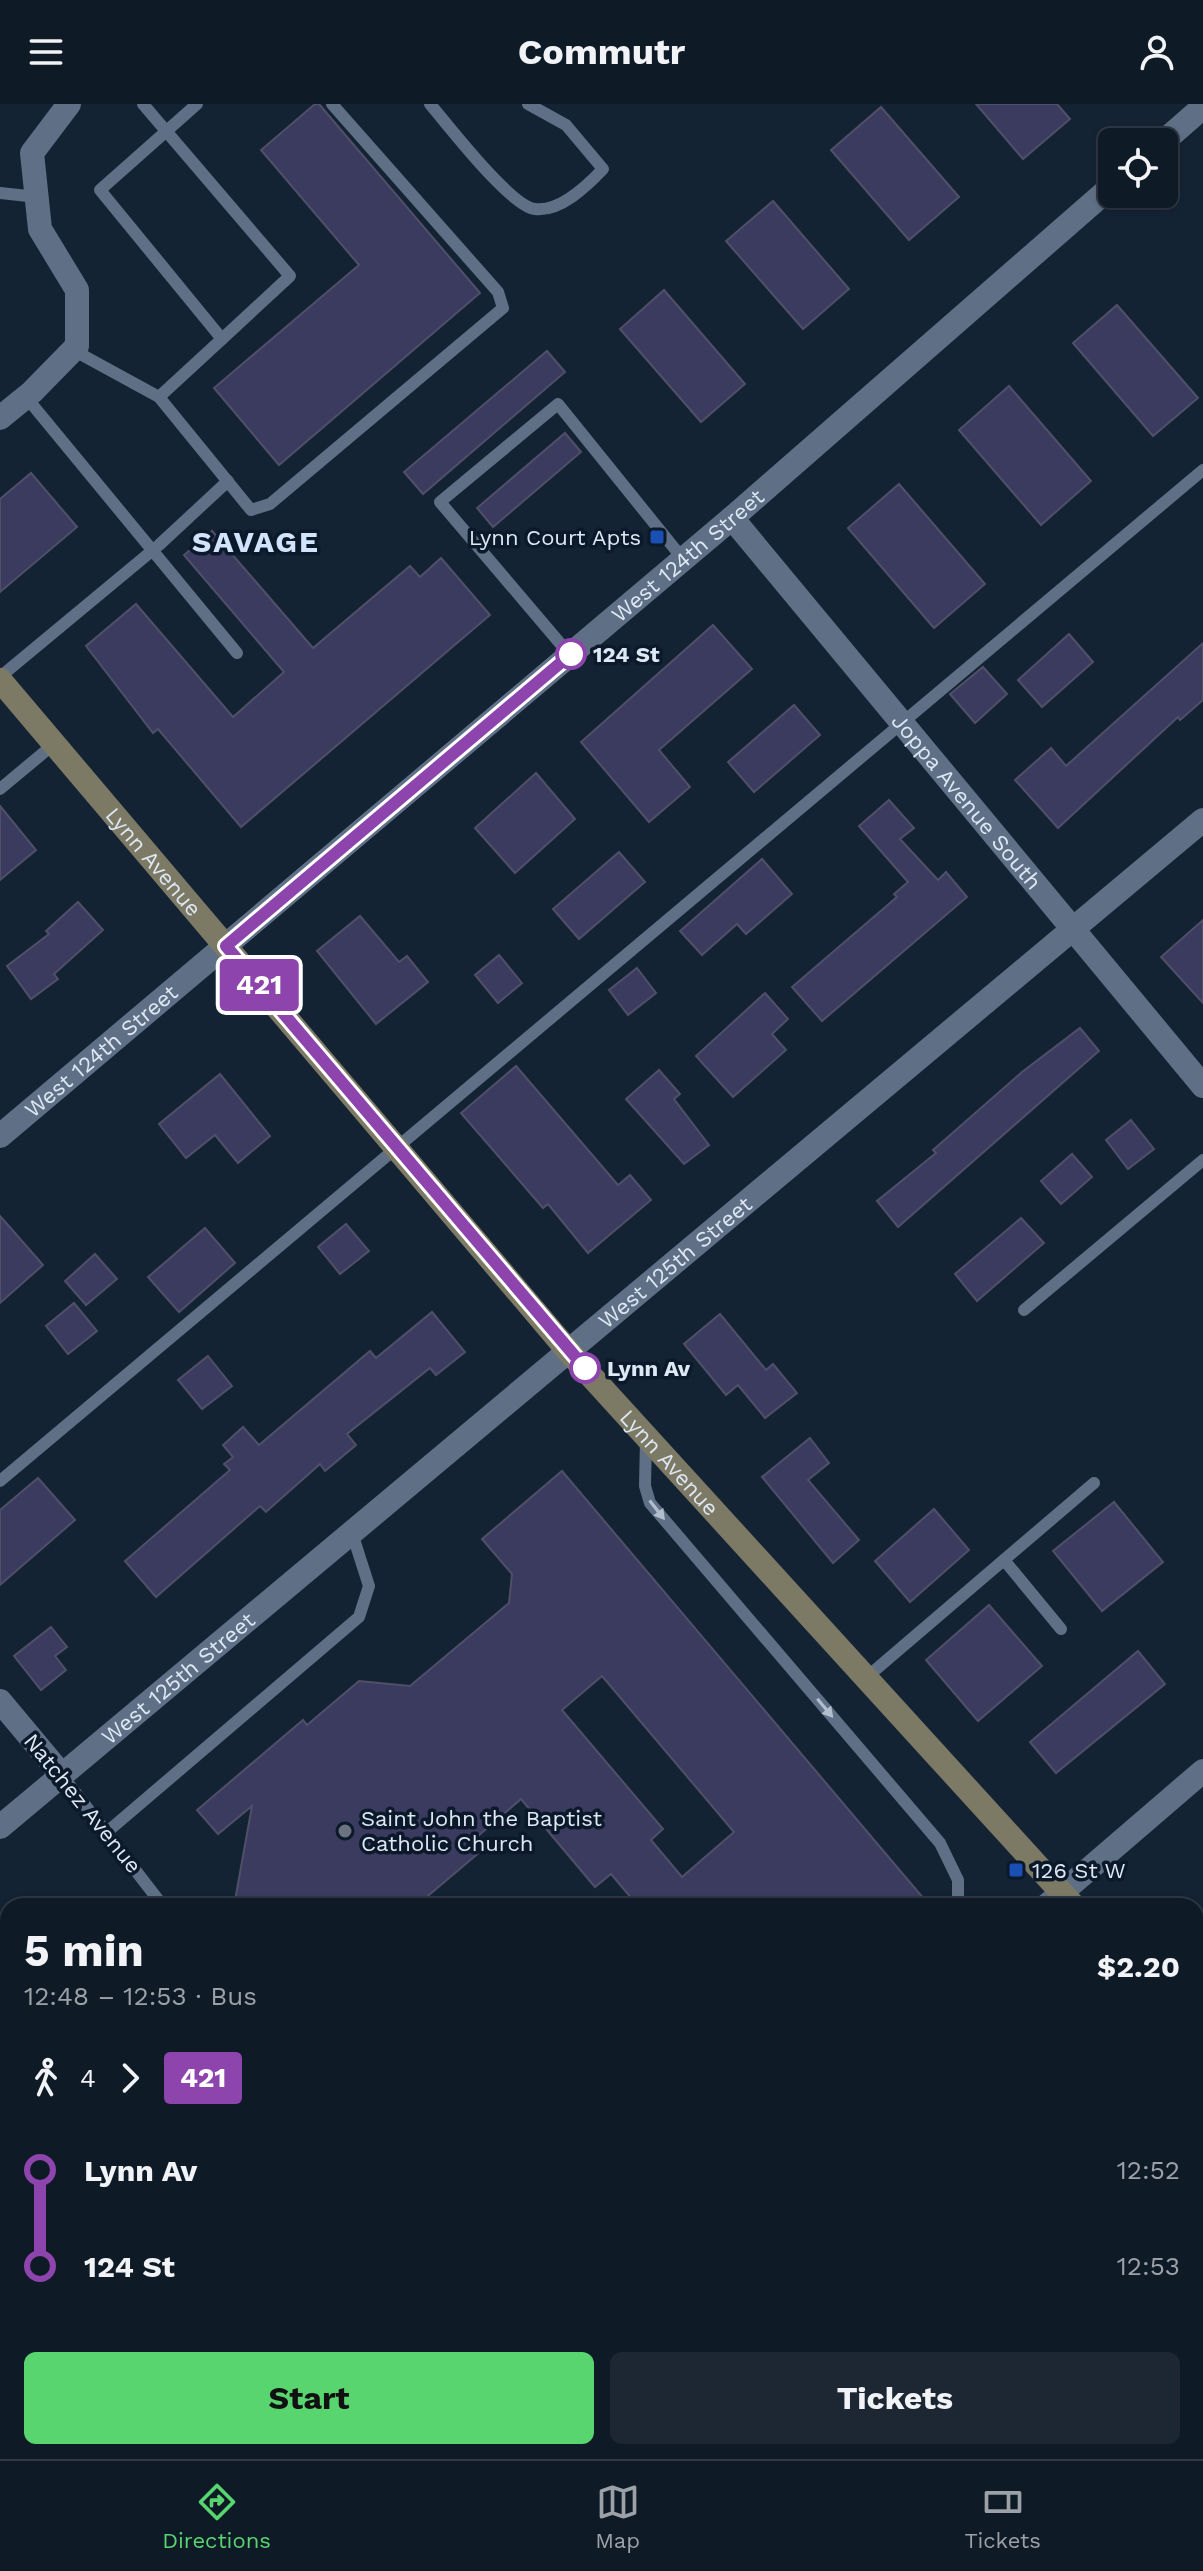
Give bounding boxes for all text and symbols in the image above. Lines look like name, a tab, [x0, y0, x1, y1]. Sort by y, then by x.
icon: menu	[24, 30, 68, 74]
icon: person	[1135, 30, 1179, 74]
text: Commutr	[518, 31, 685, 73]
map controls	[1098, 128, 1178, 208]
button: locate	[1098, 128, 1178, 208]
street label: West 124th Street	[607, 484, 769, 627]
district label: SAVAGE	[192, 524, 320, 559]
place label: Lynn Court Apts	[469, 525, 641, 550]
marker: Lynn Court Apts	[648, 528, 666, 546]
marker: 124 St	[556, 639, 586, 669]
place label: 124 St	[593, 642, 660, 667]
street label: Joppa Avenue South	[886, 709, 1047, 895]
street label: Lynn Avenue	[101, 803, 206, 921]
line badge: 421	[213, 959, 305, 1011]
text: 421	[236, 968, 282, 1001]
street label: West 124th Street	[20, 980, 183, 1123]
street label: West 125th Street	[594, 1191, 757, 1334]
marker: Lynn Av	[570, 1353, 600, 1383]
place label: Lynn Av	[607, 1356, 691, 1381]
street label: Lynn Avenue	[615, 1405, 724, 1521]
one-way arrow	[648, 1500, 664, 1520]
street label: West 125th Street	[97, 1607, 260, 1750]
one-way arrow	[816, 1698, 833, 1718]
street label: Natchez Avenue	[19, 1729, 146, 1878]
place label: Saint John the Baptist Catholic Church	[361, 1806, 602, 1856]
marker: Saint John the Baptist Catholic Church	[336, 1822, 354, 1840]
place label: 126 St W	[1032, 1858, 1126, 1883]
marker: 126 St W	[1007, 1861, 1025, 1879]
text: 5 min	[24, 1925, 144, 1977]
text: $2.20	[1097, 1949, 1180, 1984]
text: 12:48 – 12:53 · Bus	[24, 1981, 257, 2011]
icon: walk	[24, 2056, 68, 2100]
icon: forward	[108, 2056, 152, 2100]
text: 421	[180, 2061, 226, 2094]
text: 4	[80, 2063, 96, 2093]
text: Lynn Av	[84, 2153, 197, 2188]
text: 12:52	[1117, 2155, 1180, 2185]
text: 124 St	[84, 2249, 175, 2284]
text: 12:53	[1117, 2251, 1180, 2281]
button: Start	[24, 2352, 594, 2444]
button: Tickets	[610, 2352, 1180, 2444]
tab: Directions	[162, 2480, 271, 2553]
tab: Map	[595, 2480, 640, 2553]
tab: Tickets	[964, 2480, 1041, 2553]

